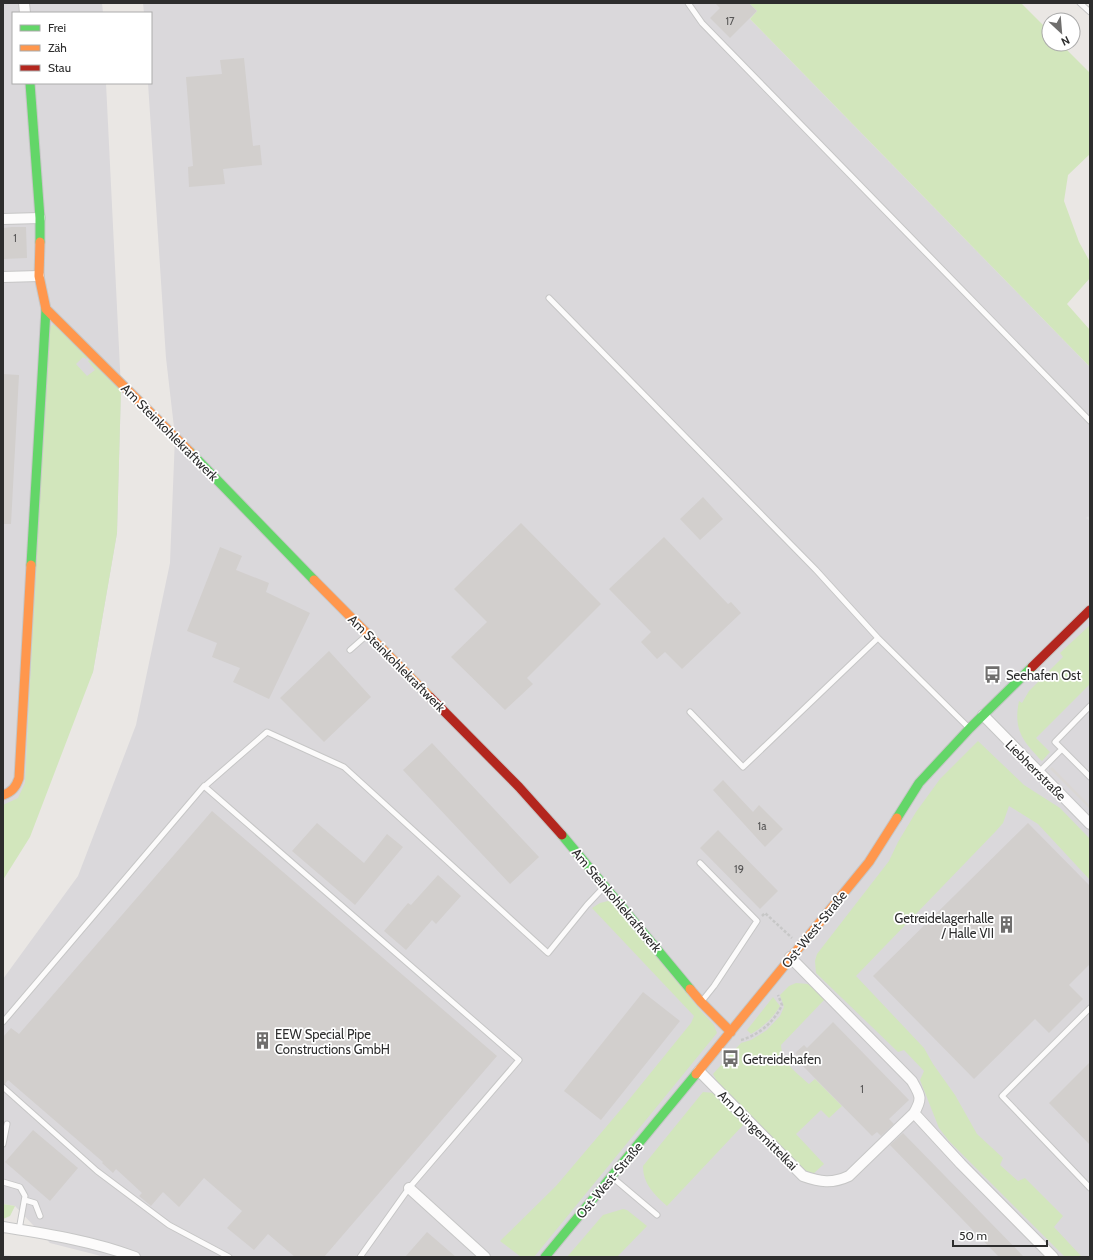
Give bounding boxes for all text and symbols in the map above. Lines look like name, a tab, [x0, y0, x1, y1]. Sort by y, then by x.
legend	[12, 12, 152, 84]
north arrow	[1041, 12, 1081, 52]
house number: 17	[725, 14, 735, 28]
text: Frei	[48, 20, 66, 35]
text: N	[1059, 33, 1072, 49]
text: Zäh	[48, 40, 67, 55]
text: Stau	[48, 60, 71, 75]
house number: 1	[13, 231, 17, 245]
street label: Am Steinkohlekraftwerk	[118, 380, 222, 484]
street label: Am Steinkohlekraftwerk	[345, 611, 449, 715]
bus stop icon: Seehafen Ost	[983, 665, 1003, 685]
place label: Seehafen Ost	[1006, 667, 1081, 683]
street label: Liebherrstraße	[1002, 736, 1070, 804]
house number: 1a	[758, 819, 767, 833]
street label: Am Steinkohlekraftwerk	[569, 845, 665, 955]
house number: 19	[734, 862, 744, 876]
street label: Ost-West-Straße	[778, 887, 850, 971]
place label: Getreidelagerhalle / Halle VII	[895, 910, 994, 941]
building icon: Getreidelagerhalle / Halle VII	[997, 915, 1017, 935]
place label: EEW Special Pipe Constructions GmbH	[275, 1026, 390, 1057]
building icon: EEW Special Pipe Constructions GmbH	[252, 1031, 272, 1051]
bus stop icon: Getreidehafen	[720, 1049, 740, 1069]
place label: Getreidehafen	[743, 1051, 821, 1067]
house number: 1	[860, 1082, 864, 1096]
street label: Am Düngemittelkai	[715, 1087, 801, 1173]
street label: Ost-West-Straße	[572, 1138, 646, 1221]
scale bar	[953, 1222, 1047, 1248]
text: 50 m	[959, 1228, 987, 1243]

